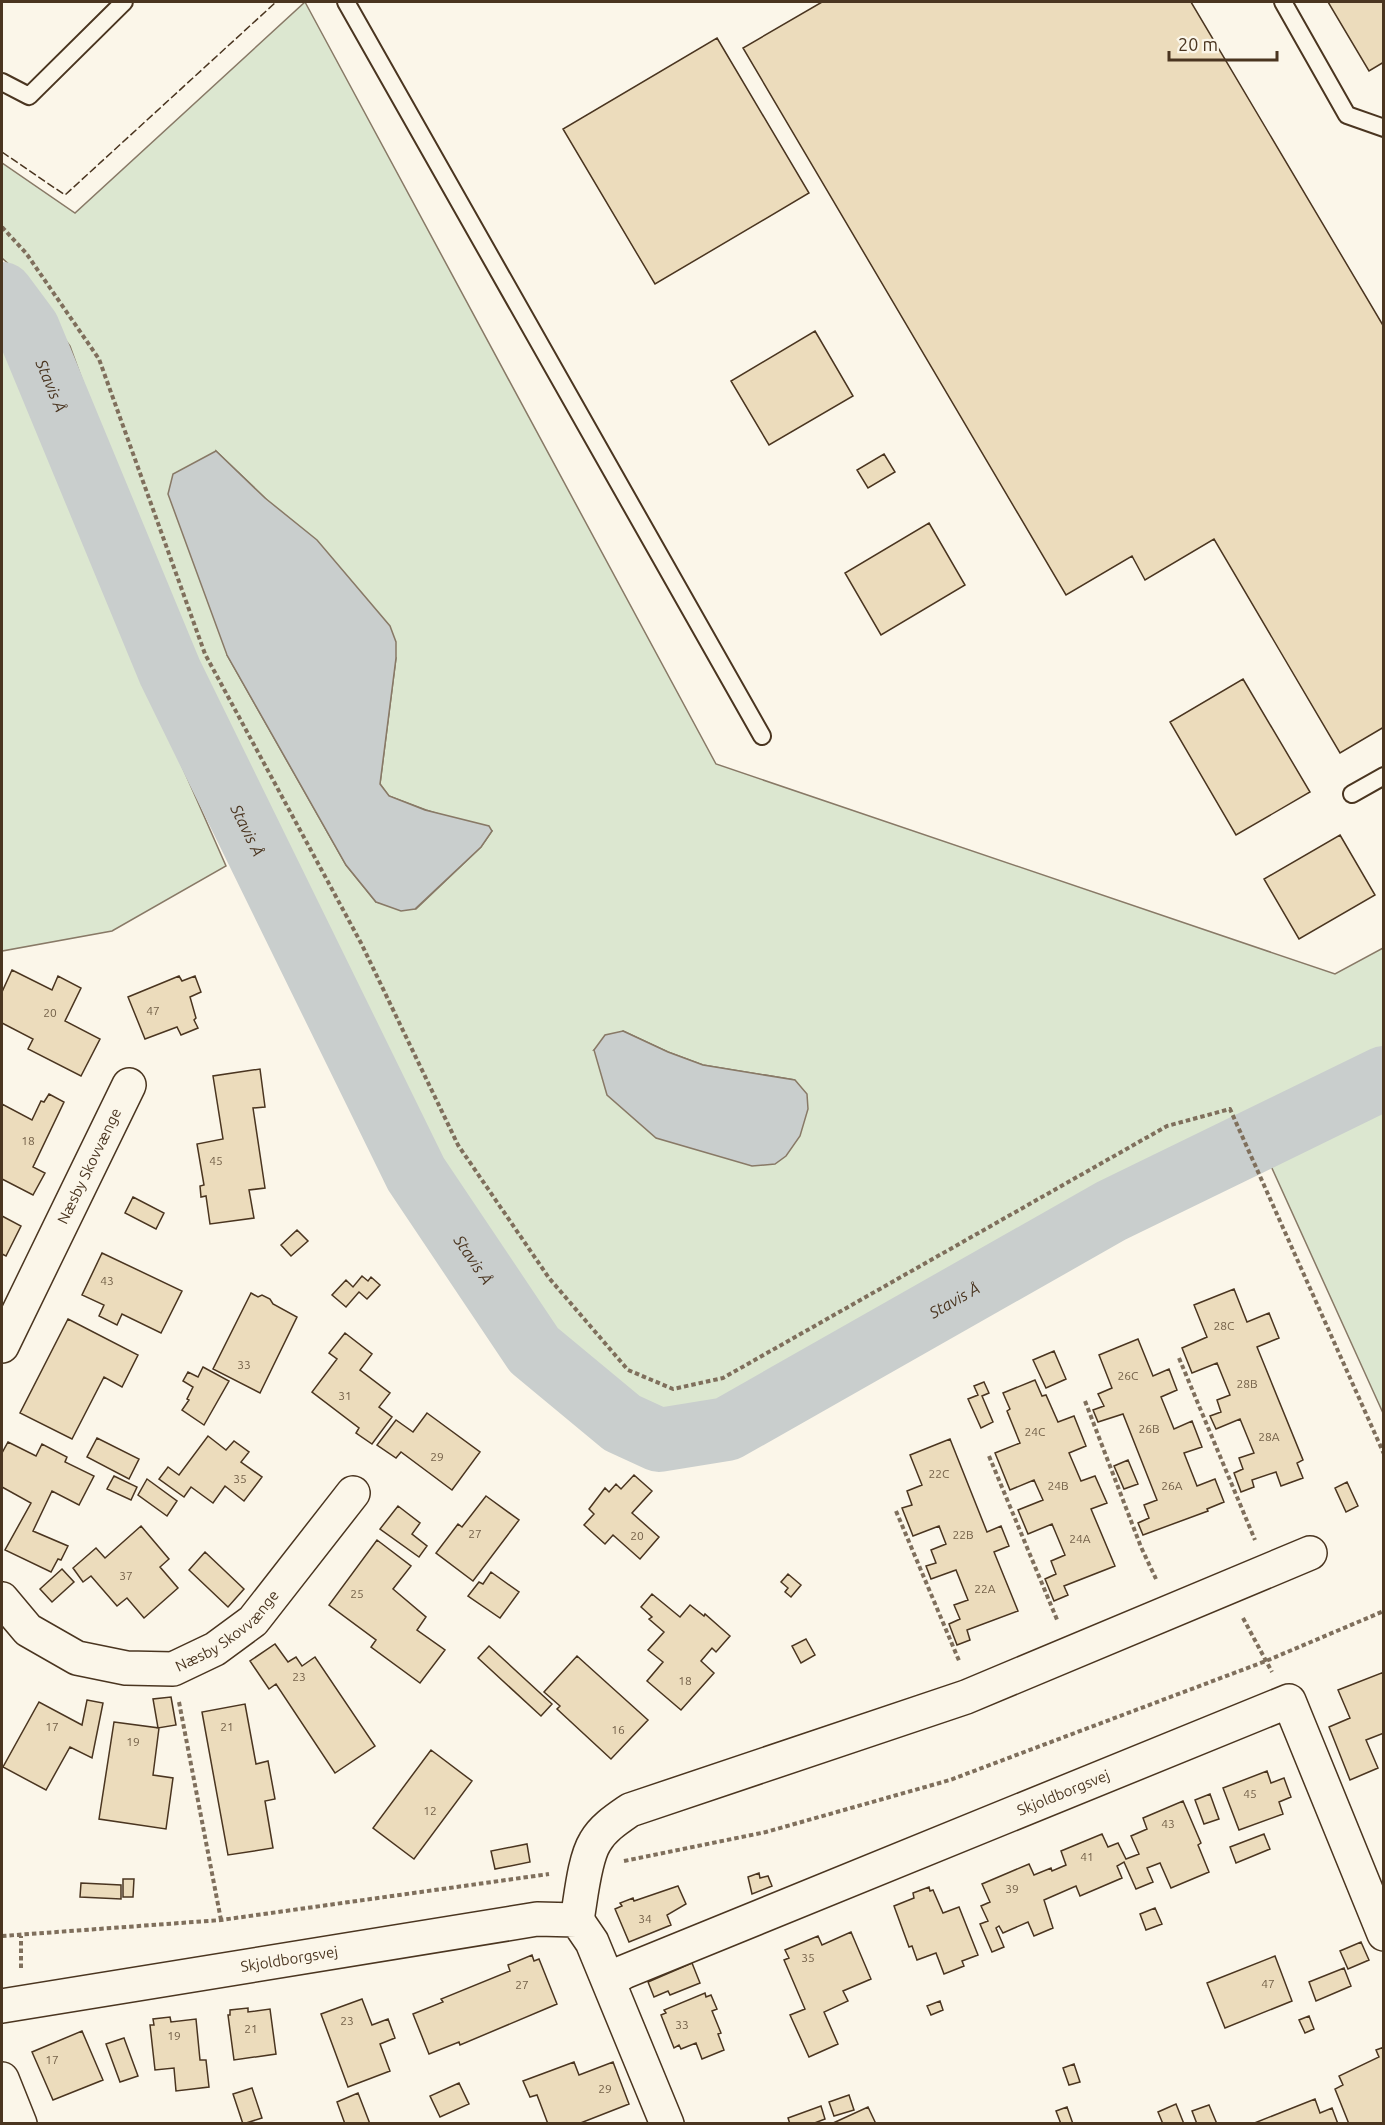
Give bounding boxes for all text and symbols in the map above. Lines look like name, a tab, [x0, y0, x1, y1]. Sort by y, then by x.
scale bar	[1169, 24, 1277, 62]
text: 20 m	[1178, 34, 1218, 54]
water label: Stavis Å	[32, 356, 70, 415]
water label: Stavis Å	[227, 800, 268, 859]
house number: 47	[146, 1004, 160, 1017]
house number: 20	[43, 1006, 57, 1019]
street label: Næsby Skovvænge	[54, 1105, 124, 1227]
house number: 18	[21, 1134, 35, 1147]
house number: 45	[209, 1154, 223, 1167]
water label: Stavis Å	[450, 1231, 496, 1288]
house number: 43	[100, 1274, 114, 1287]
water label: Stavis Å	[925, 1279, 983, 1322]
house number: 28C	[1214, 1319, 1235, 1332]
house number: 33	[237, 1358, 251, 1371]
house number: 26C	[1118, 1369, 1139, 1382]
house number: 28B	[1236, 1377, 1258, 1390]
house number: 31	[338, 1389, 352, 1402]
house number: 26B	[1138, 1422, 1160, 1435]
house number: 24C	[1025, 1425, 1046, 1438]
house number: 28A	[1258, 1430, 1280, 1443]
house number: 29	[430, 1450, 444, 1463]
house number: 22C	[929, 1467, 950, 1480]
house number: 35	[233, 1472, 247, 1485]
house number: 24B	[1047, 1479, 1069, 1492]
house number: 26A	[1161, 1479, 1183, 1492]
house number: 27	[468, 1527, 482, 1540]
house number: 22B	[952, 1528, 974, 1541]
house number: 20	[630, 1529, 644, 1542]
house number: 24A	[1069, 1532, 1091, 1545]
house number: 37	[119, 1569, 133, 1582]
house number: 22A	[974, 1582, 996, 1595]
street label: Næsby Skovvænge	[173, 1587, 282, 1675]
house number: 25	[350, 1587, 364, 1600]
house number: 23	[292, 1670, 306, 1683]
house number: 18	[678, 1674, 692, 1687]
house number: 17	[45, 1720, 59, 1733]
house number: 21	[220, 1720, 234, 1733]
house number: 16	[611, 1723, 625, 1736]
house number: 19	[126, 1735, 140, 1748]
street label: Skjoldborgsvej	[1015, 1766, 1112, 1819]
house number: 45	[1243, 1787, 1257, 1800]
house number: 12	[423, 1804, 437, 1817]
house number: 43	[1161, 1817, 1175, 1830]
house number: 41	[1080, 1850, 1094, 1863]
house number: 39	[1005, 1882, 1019, 1895]
house number: 34	[638, 1912, 652, 1925]
street label: Skjoldborgsvej	[239, 1943, 339, 1975]
house number: 35	[801, 1951, 815, 1964]
house number: 47	[1261, 1977, 1275, 1990]
house number: 27	[515, 1978, 529, 1991]
house number: 23	[340, 2014, 354, 2027]
house number: 33	[675, 2018, 689, 2031]
house number: 21	[244, 2022, 258, 2035]
house number: 19	[167, 2029, 181, 2042]
house number: 17	[45, 2053, 59, 2066]
house number: 29	[598, 2082, 612, 2095]

